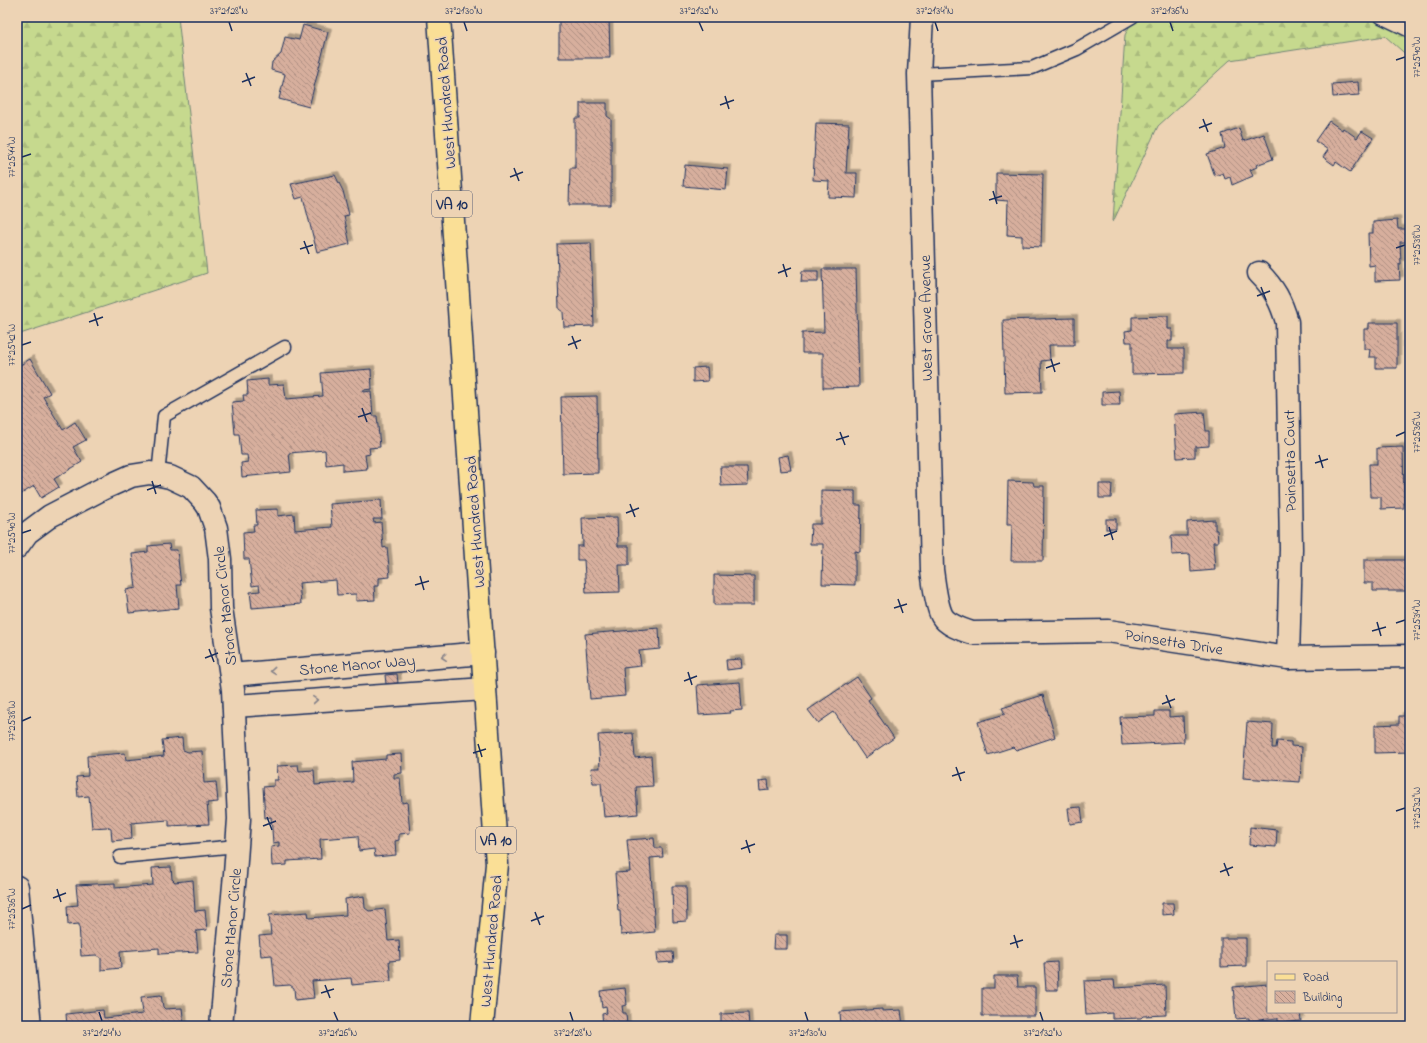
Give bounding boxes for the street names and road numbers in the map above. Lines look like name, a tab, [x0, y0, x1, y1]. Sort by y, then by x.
street label: West Hundred Road	[430, 36, 464, 170]
road number: VA 10	[432, 191, 472, 217]
street label: West Grove Avenue	[914, 254, 940, 381]
street label: Poinsetta Court	[1278, 409, 1304, 512]
street label: West Hundred Road	[459, 455, 493, 589]
street label: Stone Manor Circle	[208, 544, 244, 667]
street label: Poinsetta Drive	[1123, 623, 1226, 663]
street label: Stone Manor Way	[298, 649, 416, 683]
road number: VA 10	[476, 827, 516, 853]
street label: Stone Manor Circle	[215, 866, 249, 989]
street label: West Hundred Road	[474, 874, 510, 1008]

